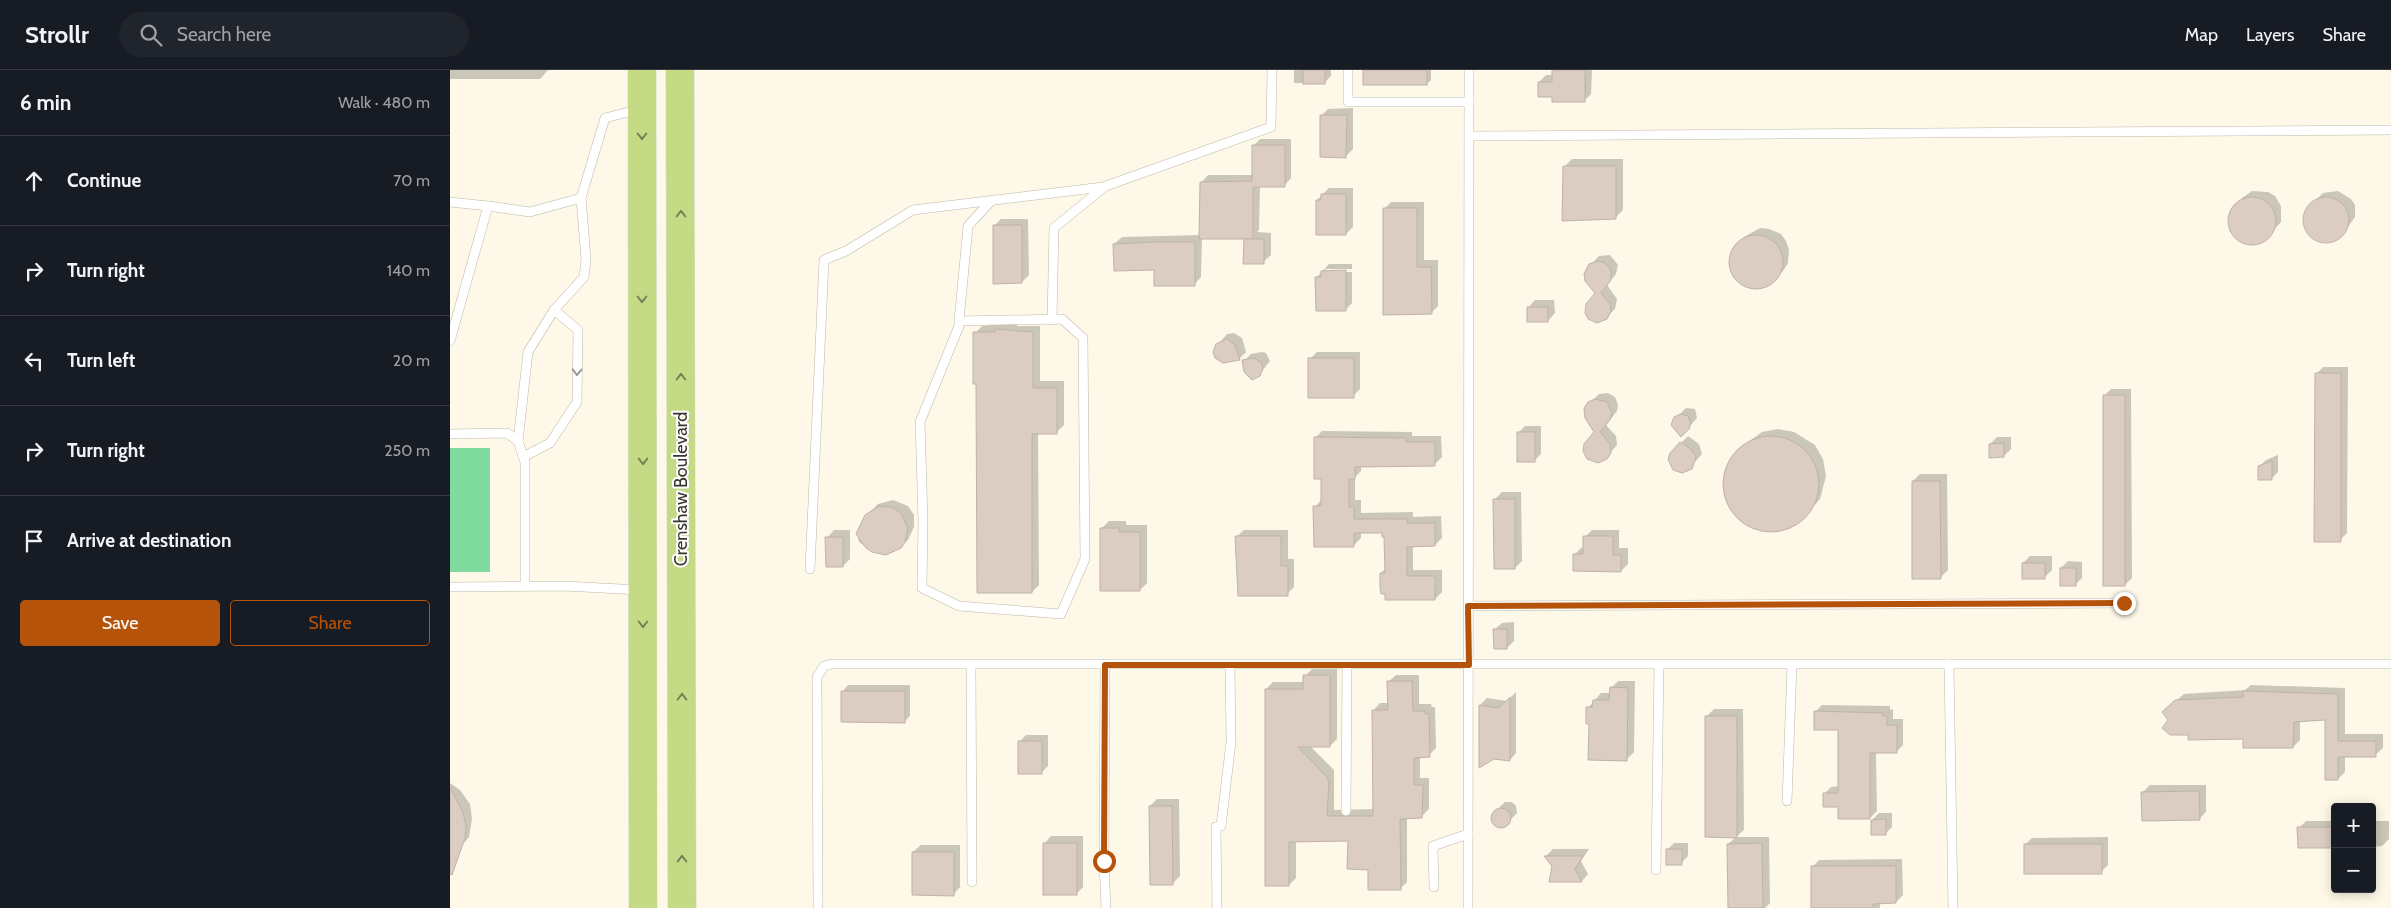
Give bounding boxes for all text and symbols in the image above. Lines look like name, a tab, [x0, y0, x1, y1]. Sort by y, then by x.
search box	[119, 12, 469, 57]
text: Strollr	[25, 20, 89, 49]
icon: search	[137, 21, 165, 49]
text: Search here	[177, 23, 271, 46]
text: Map	[2185, 24, 2218, 46]
text: Layers	[2246, 24, 2295, 46]
text: Share	[2323, 24, 2366, 46]
text: 6 min	[20, 90, 71, 115]
text: Walk · 480 m	[338, 93, 430, 112]
one-way arrow	[637, 132, 647, 140]
icon: ahead	[20, 167, 48, 195]
text: Continue	[67, 169, 141, 192]
text: 70 m	[393, 171, 430, 190]
one-way arrow	[676, 210, 686, 218]
icon: right	[20, 257, 48, 285]
text: Turn right	[67, 259, 145, 282]
text: 140 m	[387, 261, 430, 280]
one-way arrow	[637, 295, 647, 303]
icon: left	[20, 347, 48, 375]
text: Turn left	[67, 349, 135, 372]
text: 20 m	[393, 351, 430, 370]
one-way arrow	[572, 368, 583, 376]
one-way arrow	[676, 373, 686, 380]
street label: Crenshaw Boulevard	[670, 412, 692, 566]
icon: right	[20, 437, 48, 465]
text: Turn right	[67, 439, 145, 462]
text: 250 m	[384, 441, 430, 460]
one-way arrow	[638, 458, 648, 465]
icon: arrive	[20, 527, 48, 555]
text: Arrive at destination	[67, 529, 231, 552]
route end	[2113, 592, 2136, 615]
button: Save	[20, 600, 220, 646]
button: Share	[230, 600, 430, 646]
one-way arrow	[638, 620, 648, 628]
one-way arrow	[677, 693, 687, 700]
map controls	[2331, 803, 2376, 893]
button: +	[2331, 803, 2376, 848]
button: −	[2331, 848, 2376, 893]
route start	[1093, 850, 1116, 873]
one-way arrow	[677, 855, 687, 863]

